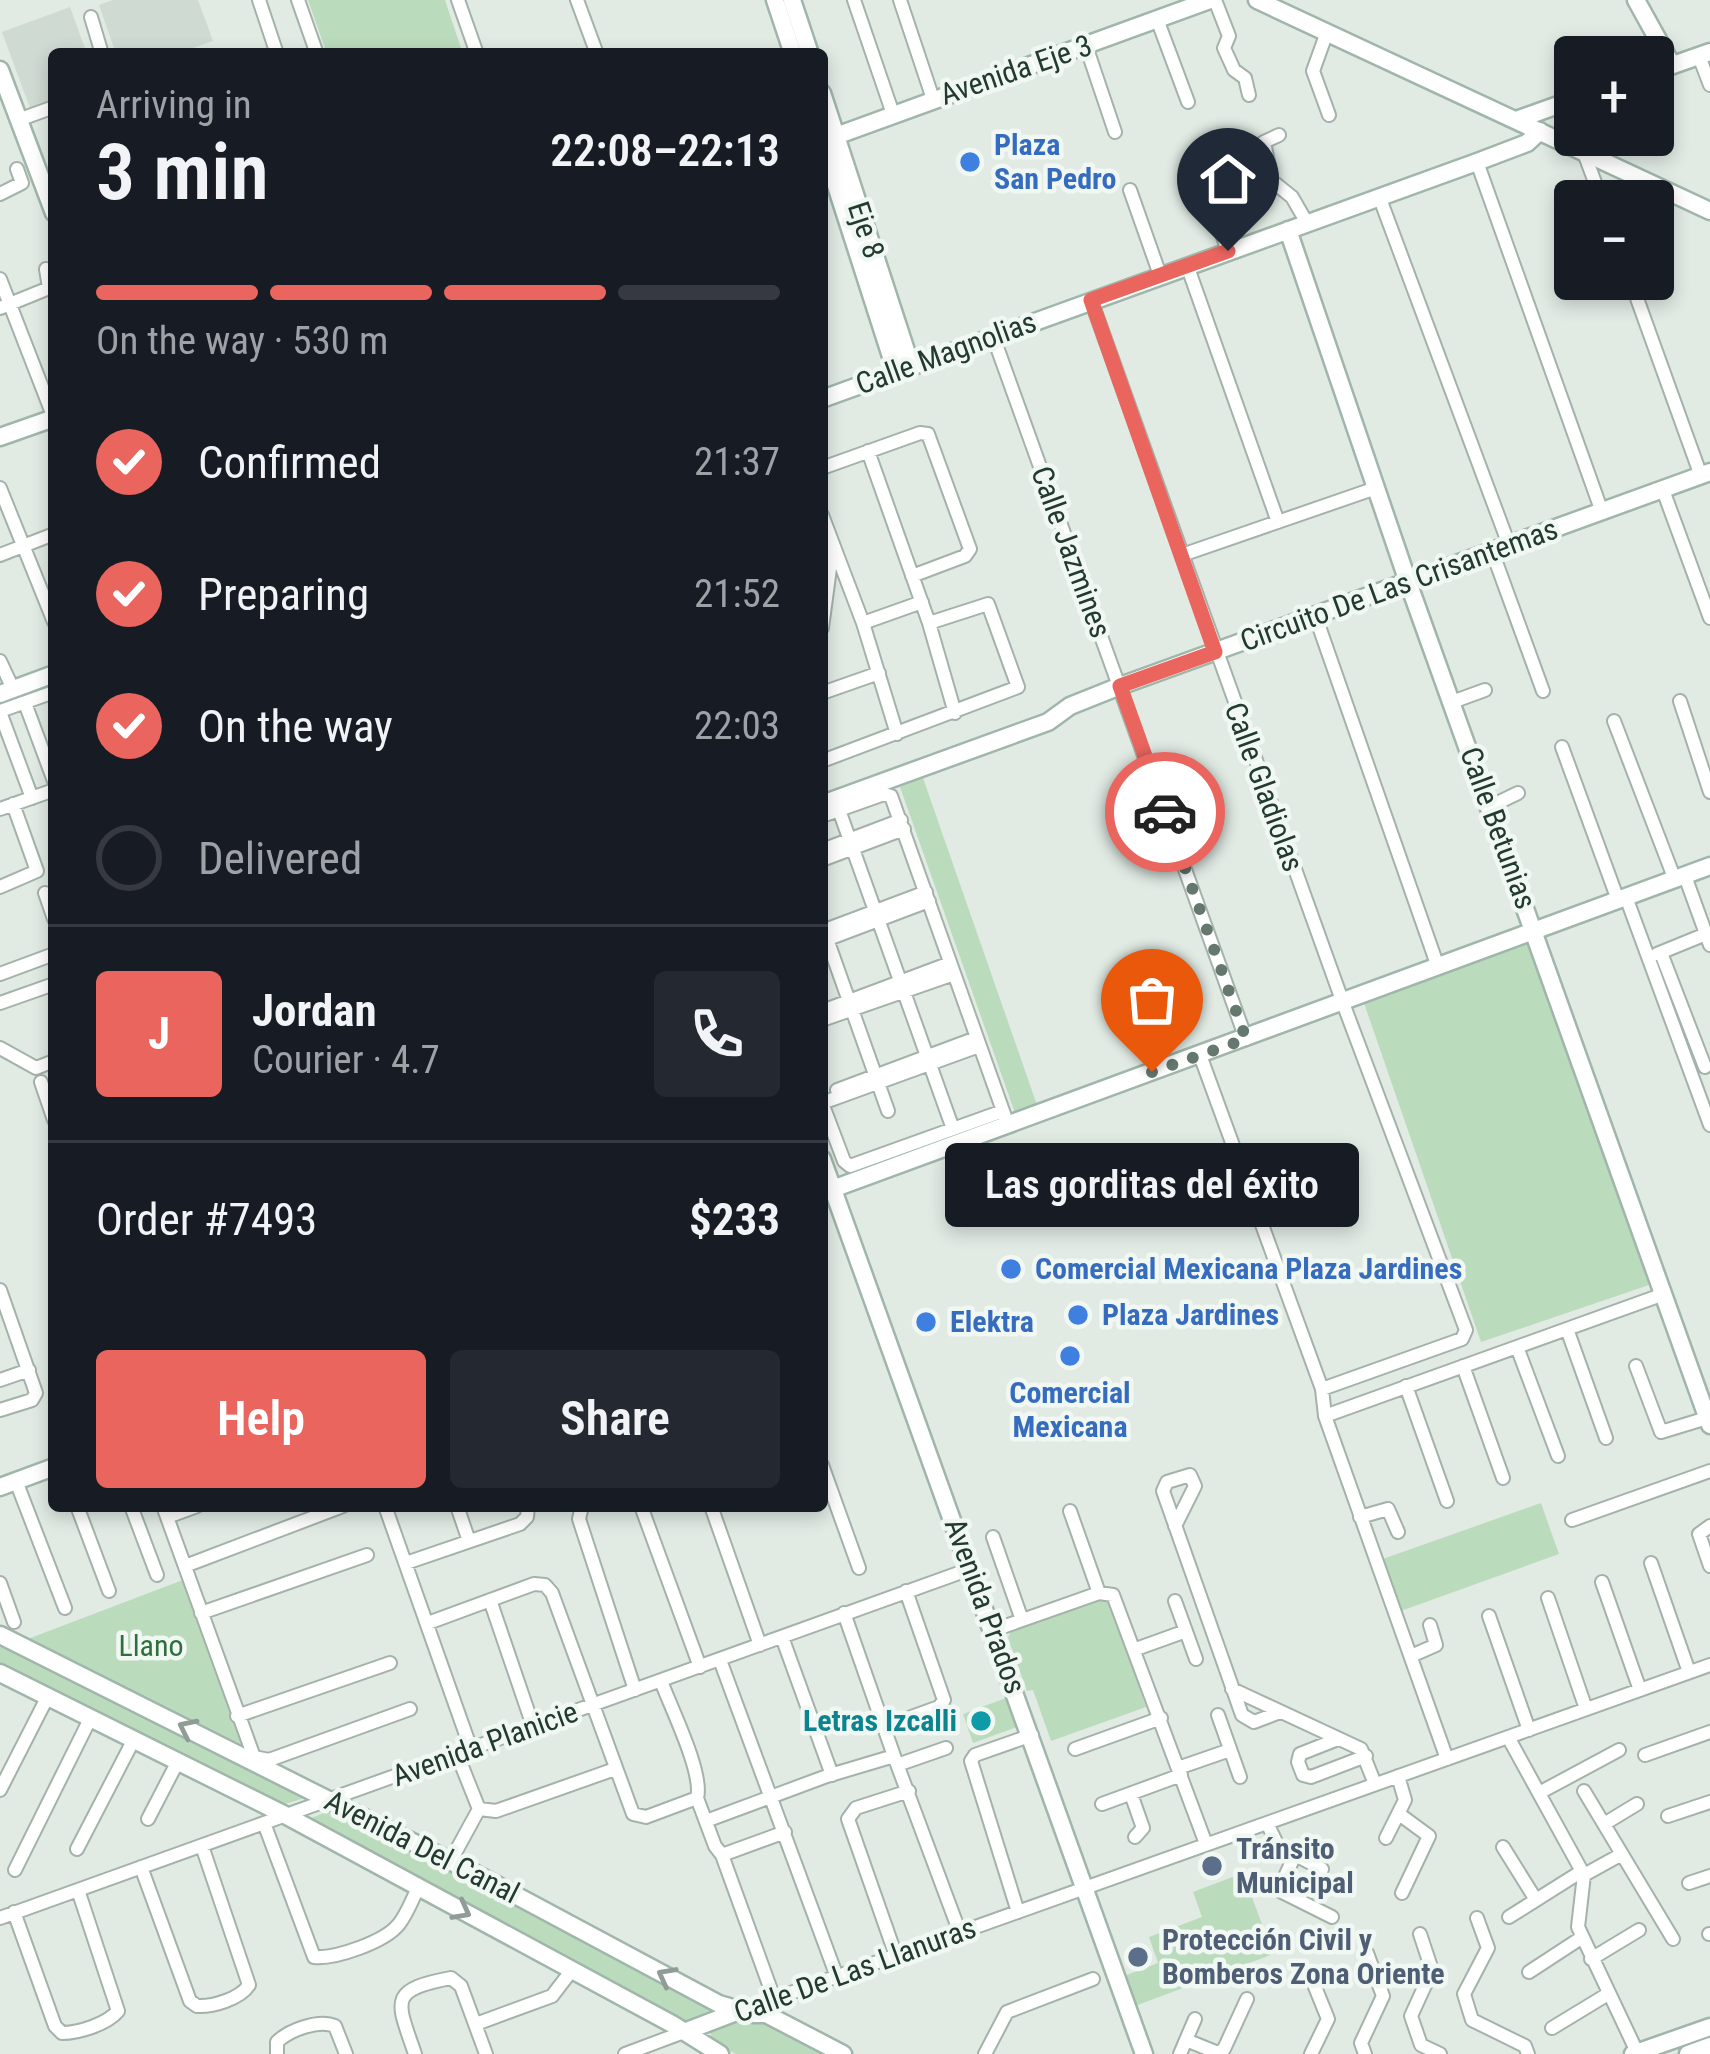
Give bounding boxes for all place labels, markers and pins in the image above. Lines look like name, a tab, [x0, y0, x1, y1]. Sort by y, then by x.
place label: Plaza San Pedro	[994, 127, 1116, 196]
pin	[1177, 128, 1279, 251]
marker: Plaza San Pedro	[957, 149, 983, 175]
pin	[1101, 949, 1203, 1072]
callout: Las gorditas del éxito	[945, 1144, 1359, 1228]
place label: Comercial Mexicana Plaza Jardines	[1035, 1251, 1462, 1286]
marker: Comercial Mexicana Plaza Jardines	[998, 1256, 1024, 1282]
place label: Plaza Jardines	[1102, 1297, 1279, 1332]
marker: Plaza Jardines	[1065, 1302, 1091, 1328]
place label: Elektra	[950, 1304, 1034, 1339]
marker: Elektra	[913, 1309, 939, 1335]
marker: Comercial Mexicana	[1057, 1343, 1083, 1369]
place label: Comercial Mexicana	[1009, 1375, 1131, 1444]
place label: Letras Izcalli	[803, 1703, 957, 1738]
marker: Letras Izcalli	[968, 1708, 994, 1734]
place label: Tránsito Municipal	[1236, 1831, 1354, 1900]
marker: Tránsito Municipal	[1199, 1853, 1225, 1879]
place label: Protección Civil y Bomberos Zona Oriente	[1162, 1922, 1445, 1991]
marker: Protección Civil y Bomberos Zona Oriente	[1125, 1944, 1151, 1970]

